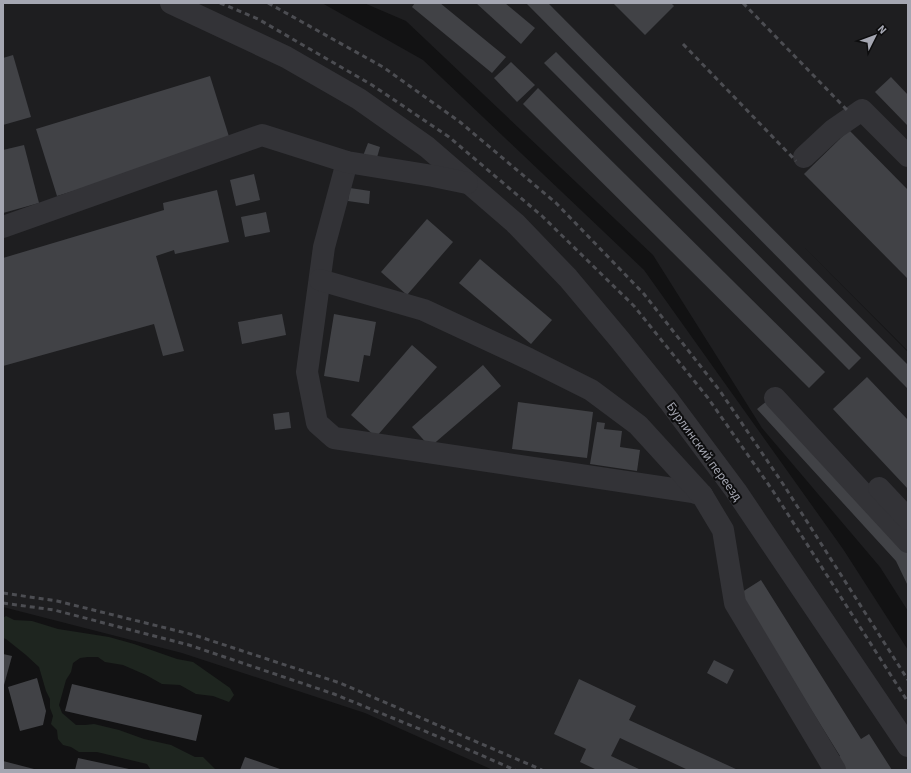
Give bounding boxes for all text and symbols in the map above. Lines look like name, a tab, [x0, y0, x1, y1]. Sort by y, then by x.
north arrow	[855, 16, 895, 56]
text: N	[874, 22, 890, 37]
street label: Бурлинский переезд	[662, 398, 746, 505]

